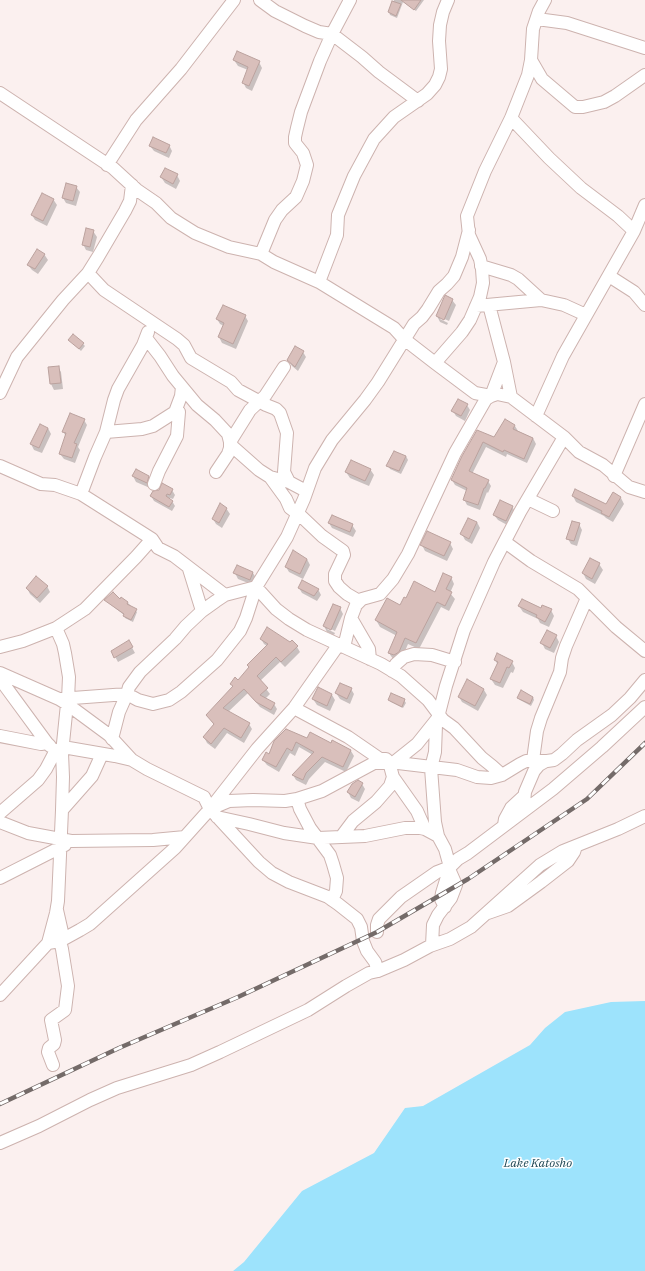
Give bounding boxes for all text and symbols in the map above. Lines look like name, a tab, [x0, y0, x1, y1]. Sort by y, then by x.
water label: Lake Katosho	[504, 1157, 572, 1171]

